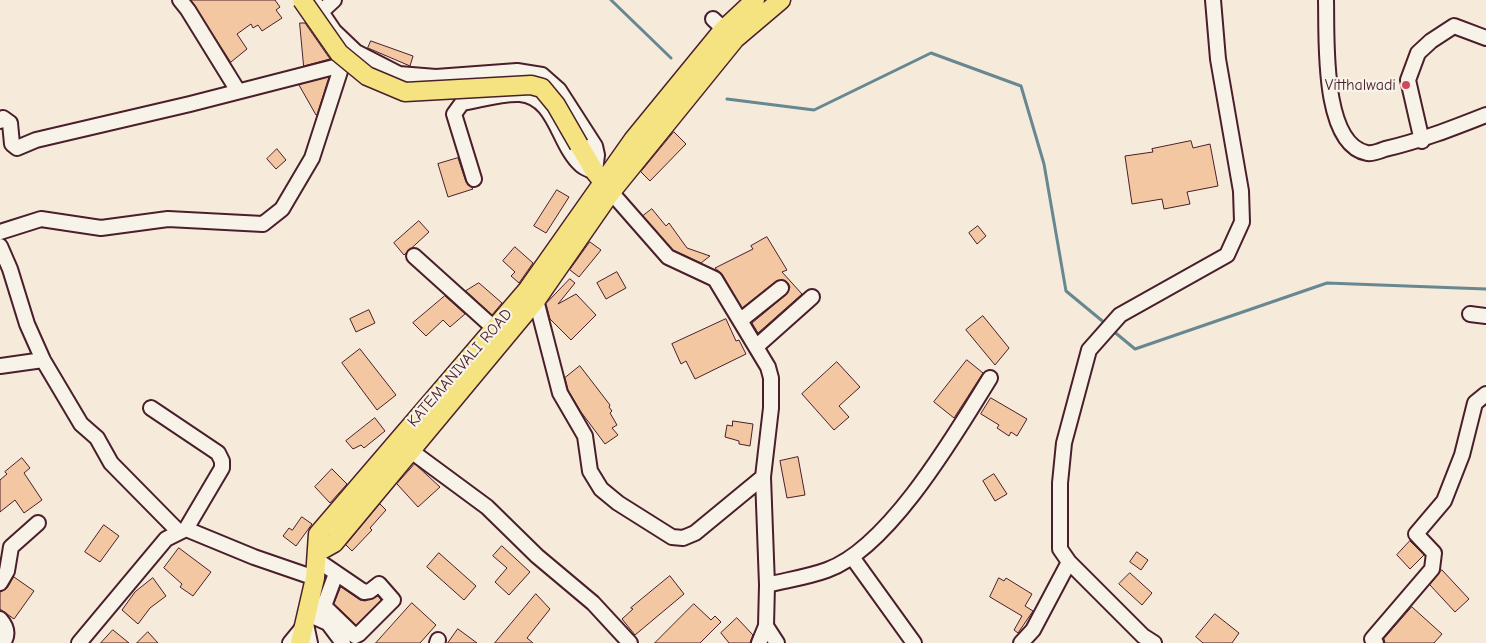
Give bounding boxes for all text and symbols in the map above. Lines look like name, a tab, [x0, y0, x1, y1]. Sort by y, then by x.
place label: Vitthalwadi	[1325, 75, 1396, 95]
marker: Vitthalwadi	[1400, 79, 1412, 91]
street label: KATEMANIVALI ROAD	[403, 305, 517, 431]

